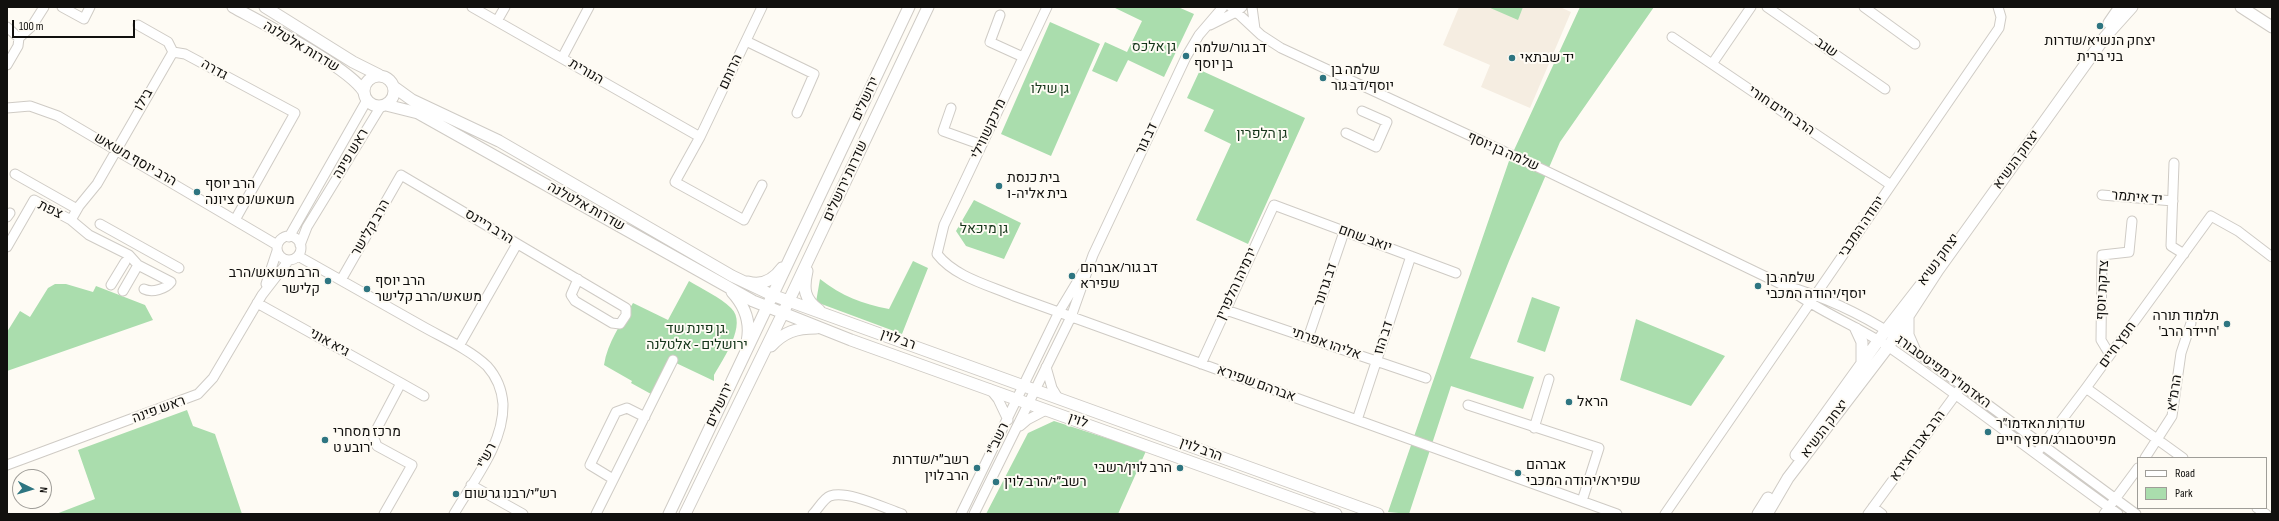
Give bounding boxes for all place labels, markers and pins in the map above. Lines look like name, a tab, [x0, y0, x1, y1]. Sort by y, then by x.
marker: יצחק הנשיא/שדרות בני ברית	[2095, 21, 2105, 31]
place label: יצחק הנשיא/שדרות בני ברית	[2044, 33, 2156, 66]
place label: דב גור/שלמה בן יוסף	[1194, 40, 1267, 72]
place label: יד שבתאי	[1520, 50, 1574, 66]
marker: דב גור/שלמה בן יוסף	[1181, 51, 1191, 61]
marker: יד שבתאי	[1507, 53, 1517, 63]
place label: שלמה בן יוסף/דב גור	[1331, 62, 1394, 94]
marker: שלמה בן יוסף/דב גור	[1318, 73, 1328, 83]
place label: בית כנסת בית אליה-ו	[1007, 170, 1067, 202]
place label: הרב יוסף משאש/נס ציונה	[205, 176, 295, 208]
marker: בית כנסת בית אליה-ו	[994, 181, 1004, 191]
marker: הרב יוסף משאש/נס ציונה	[192, 187, 202, 197]
place label: דב גור/אברהם שפירא	[1080, 260, 1158, 292]
place label: הרב משאש/הרב קלישר	[229, 265, 320, 298]
place label: שלמה בן יוסף/יהודה המכבי	[1766, 270, 1866, 302]
marker: דב גור/אברהם שפירא	[1067, 271, 1077, 281]
place label: הרב יוסף משאש/הרב קלישר	[375, 273, 482, 306]
marker: הרב משאש/הרב קלישר	[323, 276, 333, 286]
marker: שלמה בן יוסף/יהודה המכבי	[1753, 281, 1763, 291]
marker: הרב יוסף משאש/הרב קלישר	[362, 284, 372, 294]
place label: תלמוד תורה 'חיידר הרב'	[2153, 308, 2219, 340]
marker: תלמוד תורה 'חיידר הרב'	[2222, 319, 2232, 329]
place label: הראל	[1577, 394, 1608, 410]
marker: הראל	[1564, 397, 1574, 407]
place label: שדרות האדמו״ר מפיטסבורג/חפץ חיים	[1996, 416, 2116, 448]
place label: מרכז מסחרי רובע ט'	[333, 424, 401, 456]
marker: שדרות האדמו״ר מפיטסבורג/חפץ חיים	[1983, 427, 1993, 437]
marker: מרכז מסחרי רובע ט'	[320, 435, 330, 445]
place label: רשב״י/שדרות הרב לוין	[893, 452, 969, 484]
place label: אברהם שפירא/יהודה המכבי	[1526, 457, 1641, 490]
place label: הרב לוין/רשבי	[1094, 460, 1172, 476]
marker: רשב״י/שדרות הרב לוין	[972, 463, 982, 473]
marker: הרב לוין/רשבי	[1175, 463, 1185, 473]
marker: אברהם שפירא/יהודה המכבי	[1513, 468, 1523, 478]
place label: רשב״י/הרב לוין	[1004, 474, 1087, 490]
marker: רשב״י/הרב לוין	[991, 477, 1001, 487]
place label: רש״י/רבנו גרשום	[464, 486, 557, 502]
marker: רש״י/רבנו גרשום	[451, 489, 461, 499]

